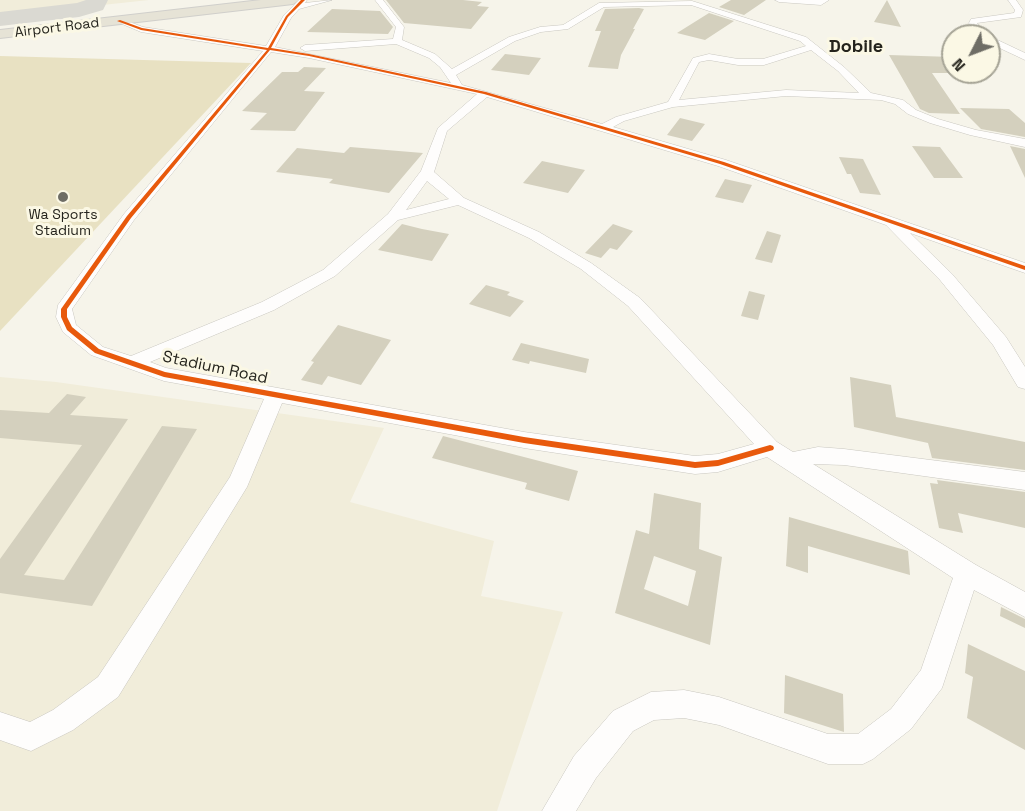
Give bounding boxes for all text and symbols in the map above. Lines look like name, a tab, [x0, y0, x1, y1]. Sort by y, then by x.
street label: Airport Road	[14, 14, 100, 42]
north arrow	[941, 24, 1001, 84]
district label: Dobile	[829, 36, 883, 58]
text: N	[947, 54, 970, 76]
marker: Wa Sports Stadium	[56, 190, 70, 204]
place label: Wa Sports Stadium	[28, 207, 98, 240]
street label: Stadium Road	[161, 347, 269, 389]

